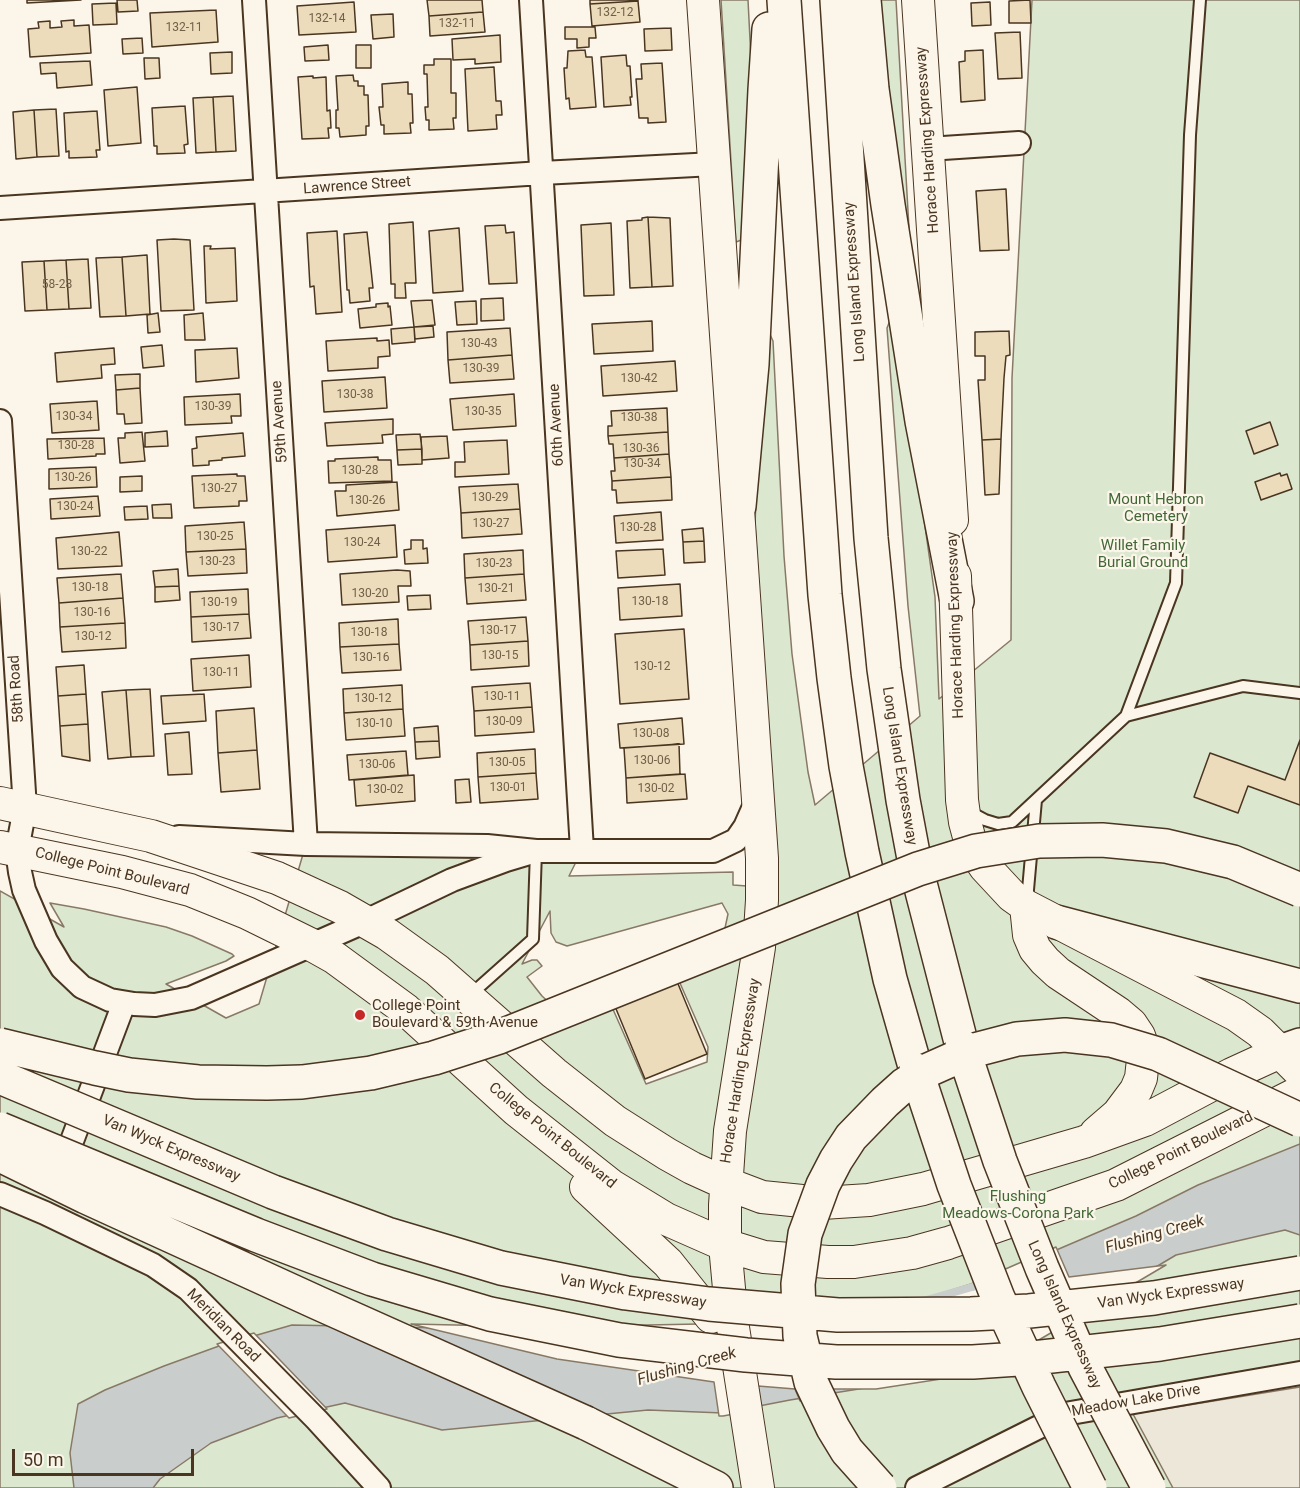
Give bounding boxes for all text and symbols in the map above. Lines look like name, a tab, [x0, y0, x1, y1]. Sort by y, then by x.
house number: 132-12	[596, 6, 634, 20]
house number: 132-14	[308, 12, 346, 26]
house number: 132-11	[438, 17, 476, 31]
house number: 132-11	[165, 21, 203, 35]
street label: Horace Harding Expressway	[912, 46, 944, 234]
street label: Lawrence Street	[303, 173, 411, 199]
street label: Long Island Expressway	[840, 201, 870, 363]
house number: 58-28	[42, 278, 72, 292]
house number: 130-43	[460, 337, 498, 351]
house number: 130-39	[462, 362, 500, 376]
house number: 130-42	[620, 372, 658, 386]
street label: 59th Avenue	[268, 380, 292, 464]
street label: 60th Avenue	[546, 383, 568, 467]
house number: 130-38	[336, 388, 374, 402]
house number: 130-39	[194, 400, 232, 414]
house number: 130-35	[464, 405, 502, 419]
house number: 130-34	[55, 410, 93, 424]
house number: 130-38	[620, 411, 658, 425]
house number: 130-28	[57, 439, 95, 453]
house number: 130-36	[622, 442, 660, 456]
house number: 130-34	[623, 457, 661, 471]
house number: 130-28	[341, 464, 379, 478]
house number: 130-26	[54, 471, 92, 485]
house number: 130-27	[200, 482, 238, 496]
house number: 130-29	[471, 491, 509, 505]
park label: Mount Hebron Cemetery	[1108, 491, 1204, 526]
house number: 130-26	[348, 494, 386, 508]
house number: 130-24	[56, 500, 94, 514]
house number: 130-27	[472, 517, 510, 531]
house number: 130-28	[619, 521, 657, 535]
house number: 130-25	[196, 530, 234, 544]
street label: Horace Harding Expressway	[944, 531, 968, 719]
house number: 130-24	[343, 536, 381, 550]
park label: Willet Family Burial Ground	[1098, 537, 1188, 572]
house number: 130-22	[70, 545, 108, 559]
house number: 130-23	[198, 555, 236, 569]
house number: 130-23	[475, 557, 513, 571]
house number: 130-18	[71, 581, 109, 595]
house number: 130-21	[477, 582, 515, 596]
house number: 130-20	[351, 587, 389, 601]
house number: 130-18	[631, 595, 669, 609]
house number: 130-19	[200, 596, 238, 610]
house number: 130-16	[73, 606, 111, 620]
house number: 130-17	[202, 621, 240, 635]
house number: 130-17	[479, 624, 517, 638]
house number: 130-18	[350, 626, 388, 640]
house number: 130-12	[74, 630, 112, 644]
house number: 130-15	[481, 649, 519, 663]
house number: 130-16	[352, 651, 390, 665]
street label: 58th Road	[6, 654, 28, 724]
house number: 130-12	[633, 660, 671, 674]
house number: 130-11	[202, 666, 240, 680]
street label: Long Island Expressway	[878, 685, 920, 847]
house number: 130-11	[483, 690, 521, 704]
house number: 130-12	[354, 692, 392, 706]
house number: 130-09	[485, 715, 523, 729]
house number: 130-10	[355, 717, 393, 731]
house number: 130-08	[632, 727, 670, 741]
house number: 130-06	[633, 754, 671, 768]
house number: 130-05	[488, 756, 526, 770]
house number: 130-06	[358, 758, 396, 772]
house number: 130-01	[489, 781, 527, 795]
house number: 130-02	[637, 782, 675, 796]
house number: 130-02	[366, 783, 404, 797]
street label: College Point Boulevard	[33, 844, 191, 900]
street label: Horace Harding Expressway	[717, 977, 765, 1165]
place label: College Point Boulevard & 59th Avenue	[372, 997, 538, 1032]
marker: College Point Boulevard & 59th Avenue	[353, 1008, 367, 1022]
street label: College Point Boulevard	[485, 1079, 619, 1193]
street label: College Point Boulevard	[1106, 1108, 1256, 1194]
street label: Van Wyck Expressway	[99, 1112, 243, 1186]
park label: Flushing Meadows-Corona Park	[942, 1188, 1094, 1223]
water label: Flushing Creek	[1103, 1212, 1207, 1258]
street label: Long Island Expressway	[1023, 1238, 1105, 1392]
street label: Van Wyck Expressway	[558, 1272, 708, 1312]
street label: Van Wyck Expressway	[1096, 1275, 1246, 1313]
street label: Meridian Road	[183, 1286, 263, 1366]
water label: Flushing Creek	[635, 1344, 739, 1390]
street label: Meadow Lake Drive	[1070, 1381, 1202, 1421]
scale bar	[15, 1437, 196, 1475]
text: 50 m	[23, 1449, 63, 1470]

